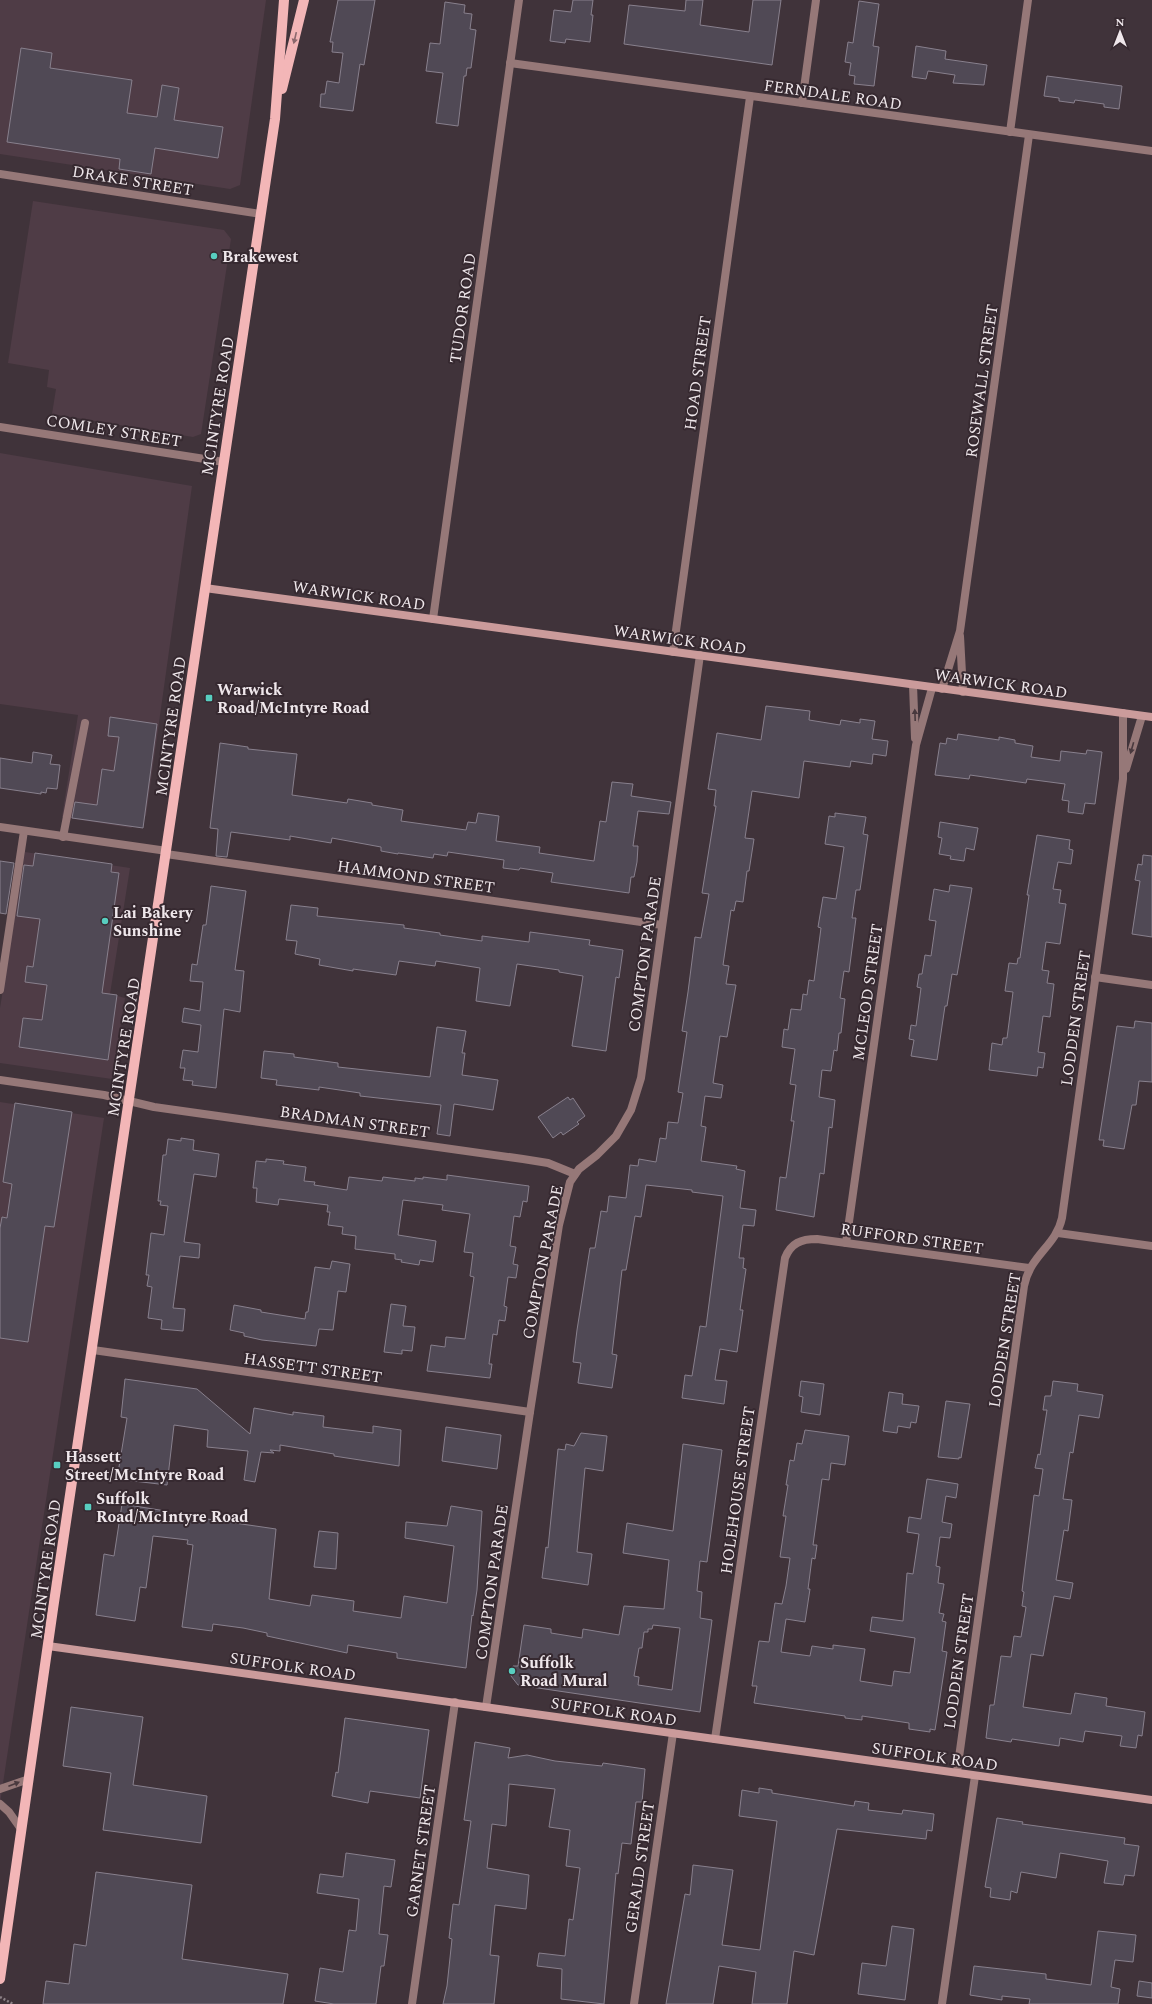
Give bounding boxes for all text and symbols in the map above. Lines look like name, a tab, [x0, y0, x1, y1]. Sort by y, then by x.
north arrow	[1100, 12, 1140, 52]
text: N	[1116, 14, 1125, 31]
one-way arrow	[291, 32, 297, 44]
street label: FERNDALE ROAD	[762, 73, 903, 117]
street label: DRAKE STREET	[71, 160, 195, 202]
place label: Brakewest	[222, 245, 298, 269]
marker: Brakewest	[209, 251, 219, 261]
street label: TUDOR ROAD	[443, 251, 483, 365]
street label: ROSEWALL STREET	[959, 302, 1005, 460]
street label: HOAD STREET	[678, 314, 718, 432]
street label: MCINTYRE ROAD	[195, 335, 241, 477]
street label: COMLEY STREET	[44, 408, 184, 454]
street label: WARWICK ROAD	[291, 575, 427, 617]
street label: WARWICK ROAD	[612, 619, 748, 661]
street label: MCINTYRE ROAD	[149, 655, 193, 797]
street label: WARWICK ROAD	[933, 663, 1069, 705]
place label: Warwick Road/McIntyre Road	[217, 678, 370, 720]
marker: Warwick Road/McIntyre Road	[204, 693, 214, 703]
one-way arrow	[911, 709, 918, 721]
one-way arrow	[1129, 742, 1135, 754]
street label: HAMMOND STREET	[335, 854, 496, 900]
street label: COMPTON PARADE	[622, 875, 668, 1033]
place label: Lai Bakery Sunshine	[113, 901, 194, 943]
marker: Lai Bakery Sunshine	[100, 916, 110, 926]
street label: MCLEOD STREET	[846, 922, 890, 1062]
street label: LODDEN STREET	[1055, 949, 1097, 1087]
street label: MCINTYRE ROAD	[101, 976, 147, 1118]
street label: BRADMAN STREET	[278, 1100, 432, 1144]
street label: COMPTON PARADE	[516, 1183, 570, 1341]
street label: RUFFORD STREET	[839, 1217, 985, 1261]
street label: LODDEN STREET	[982, 1271, 1028, 1409]
street label: HASSETT STREET	[242, 1346, 384, 1390]
street label: HOLEHOUSE STREET	[714, 1404, 762, 1576]
place label: Hassett Street/McIntyre Road	[65, 1445, 224, 1487]
marker: Hassett Street/McIntyre Road	[52, 1460, 62, 1470]
place label: Suffolk Road/McIntyre Road	[96, 1487, 249, 1529]
street label: MCINTYRE ROAD	[24, 1498, 68, 1640]
marker: Suffolk Road/McIntyre Road	[83, 1502, 93, 1512]
street label: COMPTON PARADE	[469, 1503, 515, 1661]
street label: LODDEN STREET	[938, 1592, 980, 1730]
street label: SUFFOLK ROAD	[228, 1646, 357, 1688]
place label: Suffolk Road Mural	[520, 1651, 608, 1693]
marker: Suffolk Road Mural	[507, 1666, 517, 1676]
street label: SUFFOLK ROAD	[549, 1691, 678, 1733]
street label: SUFFOLK ROAD	[870, 1736, 999, 1778]
one-way arrow	[9, 1780, 21, 1786]
street label: GARNET STREET	[400, 1783, 442, 1919]
street label: GERALD STREET	[619, 1799, 661, 1935]

